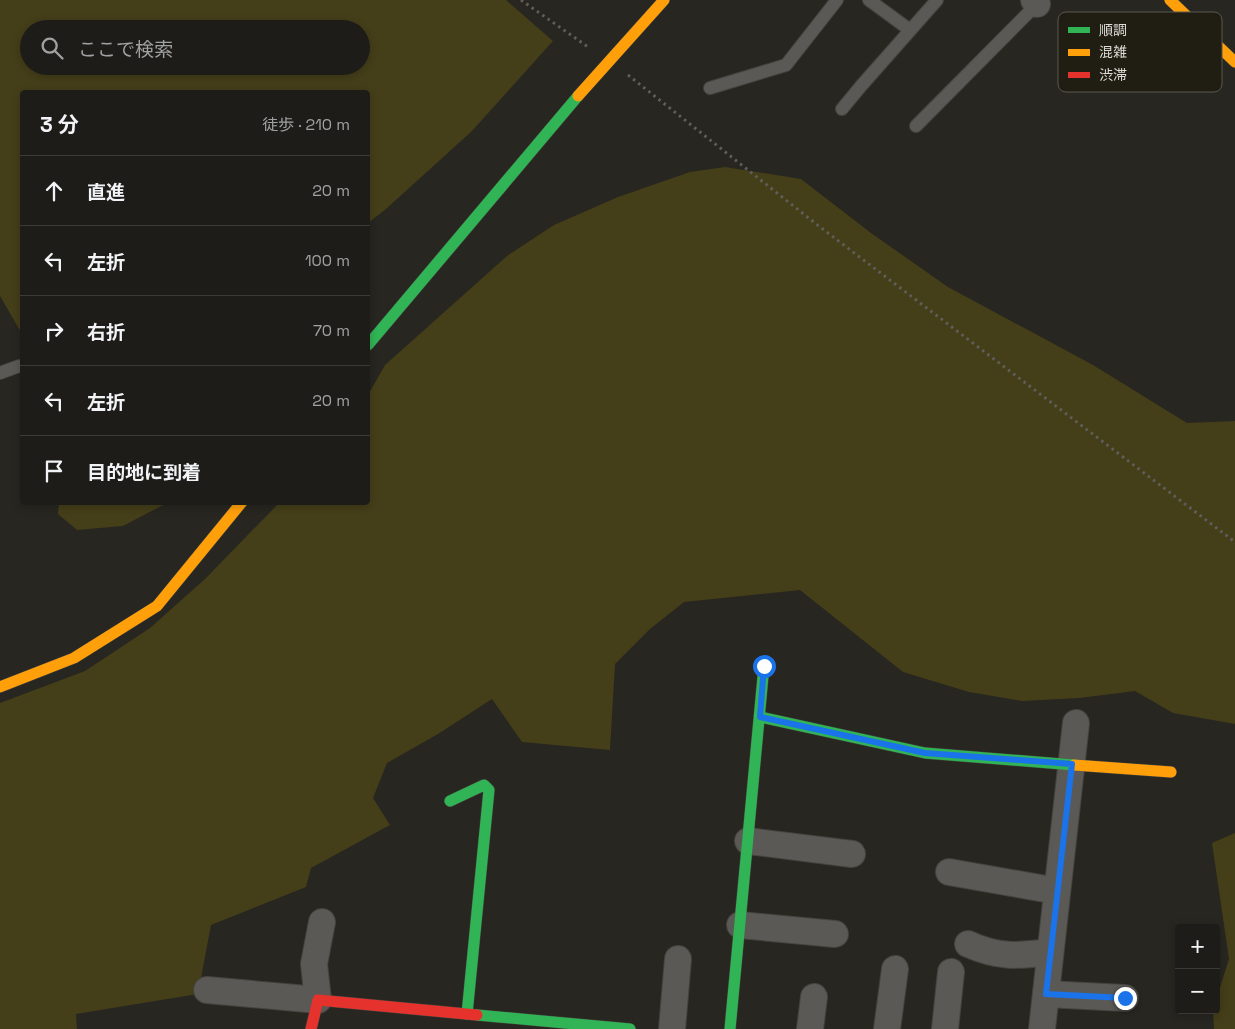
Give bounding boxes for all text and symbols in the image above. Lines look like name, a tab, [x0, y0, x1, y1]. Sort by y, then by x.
legend	[1058, 12, 1222, 92]
search box	[20, 20, 370, 75]
text: 順調	[1099, 21, 1127, 39]
icon: search	[38, 34, 66, 62]
text: ここで検索	[78, 37, 173, 62]
text: 混雑	[1099, 43, 1127, 61]
text: 渋滞	[1099, 66, 1127, 84]
text: 3 分	[40, 111, 79, 138]
text: 徒歩 · 210 m	[262, 114, 350, 135]
icon: ahead	[40, 177, 68, 205]
text: 直進	[87, 180, 125, 205]
text: 20 m	[312, 180, 350, 201]
icon: left	[40, 247, 68, 275]
text: 左折	[87, 250, 125, 275]
text: 100 m	[305, 250, 350, 271]
icon: right	[40, 317, 68, 345]
text: 右折	[87, 320, 125, 345]
text: 70 m	[313, 320, 350, 341]
icon: left	[40, 387, 68, 415]
text: 左折	[87, 390, 125, 415]
text: 20 m	[312, 390, 350, 411]
icon: arrive	[40, 457, 68, 485]
text: 目的地に到着	[87, 460, 201, 485]
route start	[753, 655, 776, 678]
map controls	[1175, 924, 1220, 1014]
button: +	[1175, 924, 1220, 969]
button: −	[1175, 969, 1220, 1014]
route end	[1114, 987, 1137, 1010]

